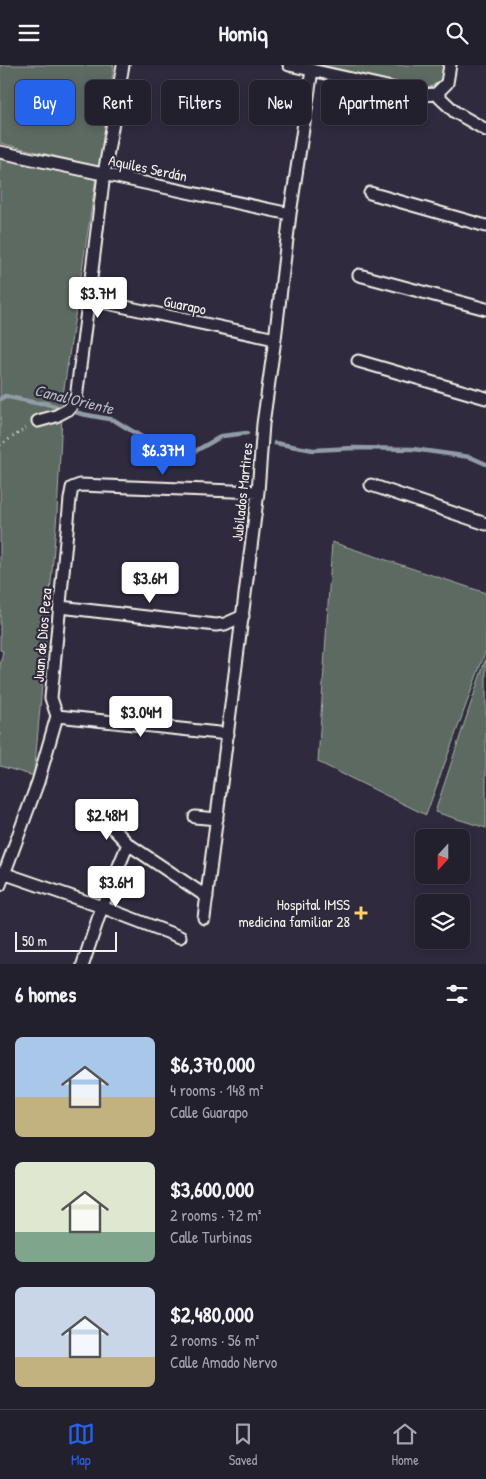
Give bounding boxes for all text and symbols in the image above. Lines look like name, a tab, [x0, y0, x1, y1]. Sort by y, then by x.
text: Homiq	[218, 18, 268, 48]
icon: menu	[15, 19, 43, 47]
icon: search	[443, 19, 471, 47]
chip: Buy	[15, 80, 75, 125]
chip: Rent	[85, 80, 151, 125]
chip: Filters	[161, 80, 239, 125]
chip: New	[249, 80, 311, 125]
chip: Apartment	[321, 80, 427, 125]
street label: Aquiles Serdán	[107, 149, 189, 187]
pin: $3.7M	[63, 277, 133, 319]
text: $3.7M	[80, 282, 116, 304]
street label: Guarapo	[162, 290, 208, 320]
water label: Canal Oriente	[32, 379, 116, 420]
pin: $6.37M	[122, 433, 204, 476]
text: $6.37M	[142, 439, 184, 461]
street label: Jubilados Martires	[226, 442, 258, 542]
pin: $3.6M	[115, 561, 185, 604]
text: $3.6M	[133, 567, 167, 589]
street label: Juan de Dios Peza	[27, 587, 57, 683]
pin: $3.04M	[100, 695, 182, 738]
text: $3.04M	[120, 701, 162, 723]
pin: $2.48M	[66, 799, 148, 841]
text: $2.48M	[86, 804, 128, 826]
north arrow	[415, 829, 470, 884]
map controls	[415, 829, 470, 949]
pin: $3.6M	[81, 865, 151, 908]
text: $3.6M	[99, 871, 133, 893]
place label: Hospital IMSS medicina familiar 28	[239, 894, 350, 932]
button: layers	[415, 894, 470, 949]
marker: Hospital IMSS medicina familiar 28	[354, 906, 368, 920]
scale bar	[15, 929, 118, 952]
text: 50 m	[22, 931, 47, 950]
text: 6 homes	[15, 980, 76, 1009]
icon: filters	[443, 980, 471, 1008]
text: $6,370,000	[170, 1050, 255, 1079]
icon: home	[55, 1057, 115, 1117]
text: 4 rooms · 148 m²	[170, 1079, 263, 1101]
text: Calle Guarapo	[170, 1101, 248, 1123]
text: $3,600,000	[170, 1175, 254, 1204]
icon: home	[55, 1182, 115, 1242]
text: 2 rooms · 72 m²	[170, 1204, 261, 1226]
text: Calle Turbinas	[170, 1226, 252, 1248]
text: $2,480,000	[170, 1300, 254, 1329]
icon: home	[55, 1307, 115, 1367]
text: 2 rooms · 56 m²	[170, 1329, 259, 1351]
text: Calle Amado Nervo	[170, 1351, 277, 1373]
tab: Map	[67, 1420, 95, 1469]
tab: Saved	[229, 1420, 257, 1469]
tab: Home	[391, 1420, 419, 1469]

